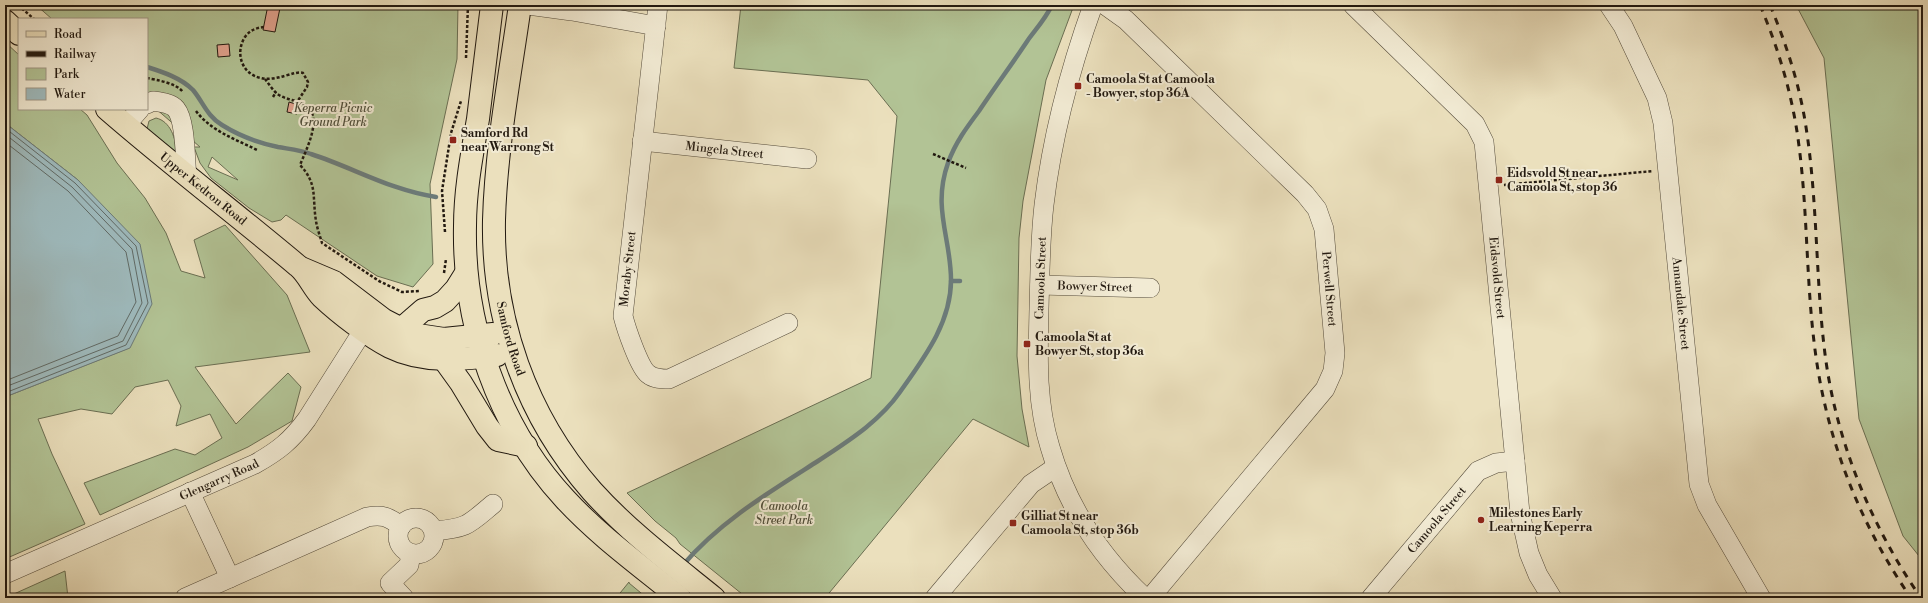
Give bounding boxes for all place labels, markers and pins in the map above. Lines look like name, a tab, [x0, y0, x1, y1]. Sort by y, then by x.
place label: Camoola St at Camoola - Bowyer, stop 36A	[1086, 72, 1215, 101]
marker: Camoola St at Camoola - Bowyer, stop 36A	[1073, 81, 1083, 91]
place label: Samford Rd near Warrong St	[461, 126, 554, 155]
marker: Samford Rd near Warrong St	[448, 135, 458, 145]
place label: Eidsvold St near Camoola St, stop 36	[1507, 166, 1618, 195]
marker: Eidsvold St near Camoola St, stop 36	[1494, 175, 1504, 185]
place label: Camoola St at Bowyer St, stop 36a	[1035, 330, 1144, 359]
marker: Camoola St at Bowyer St, stop 36a	[1022, 339, 1032, 349]
place label: Milestones Early Learning Keperra	[1489, 506, 1593, 535]
place label: Gilliat St near Camoola St, stop 36b	[1021, 509, 1139, 538]
marker: Milestones Early Learning Keperra	[1476, 515, 1486, 525]
marker: Gilliat St near Camoola St, stop 36b	[1008, 518, 1018, 528]

